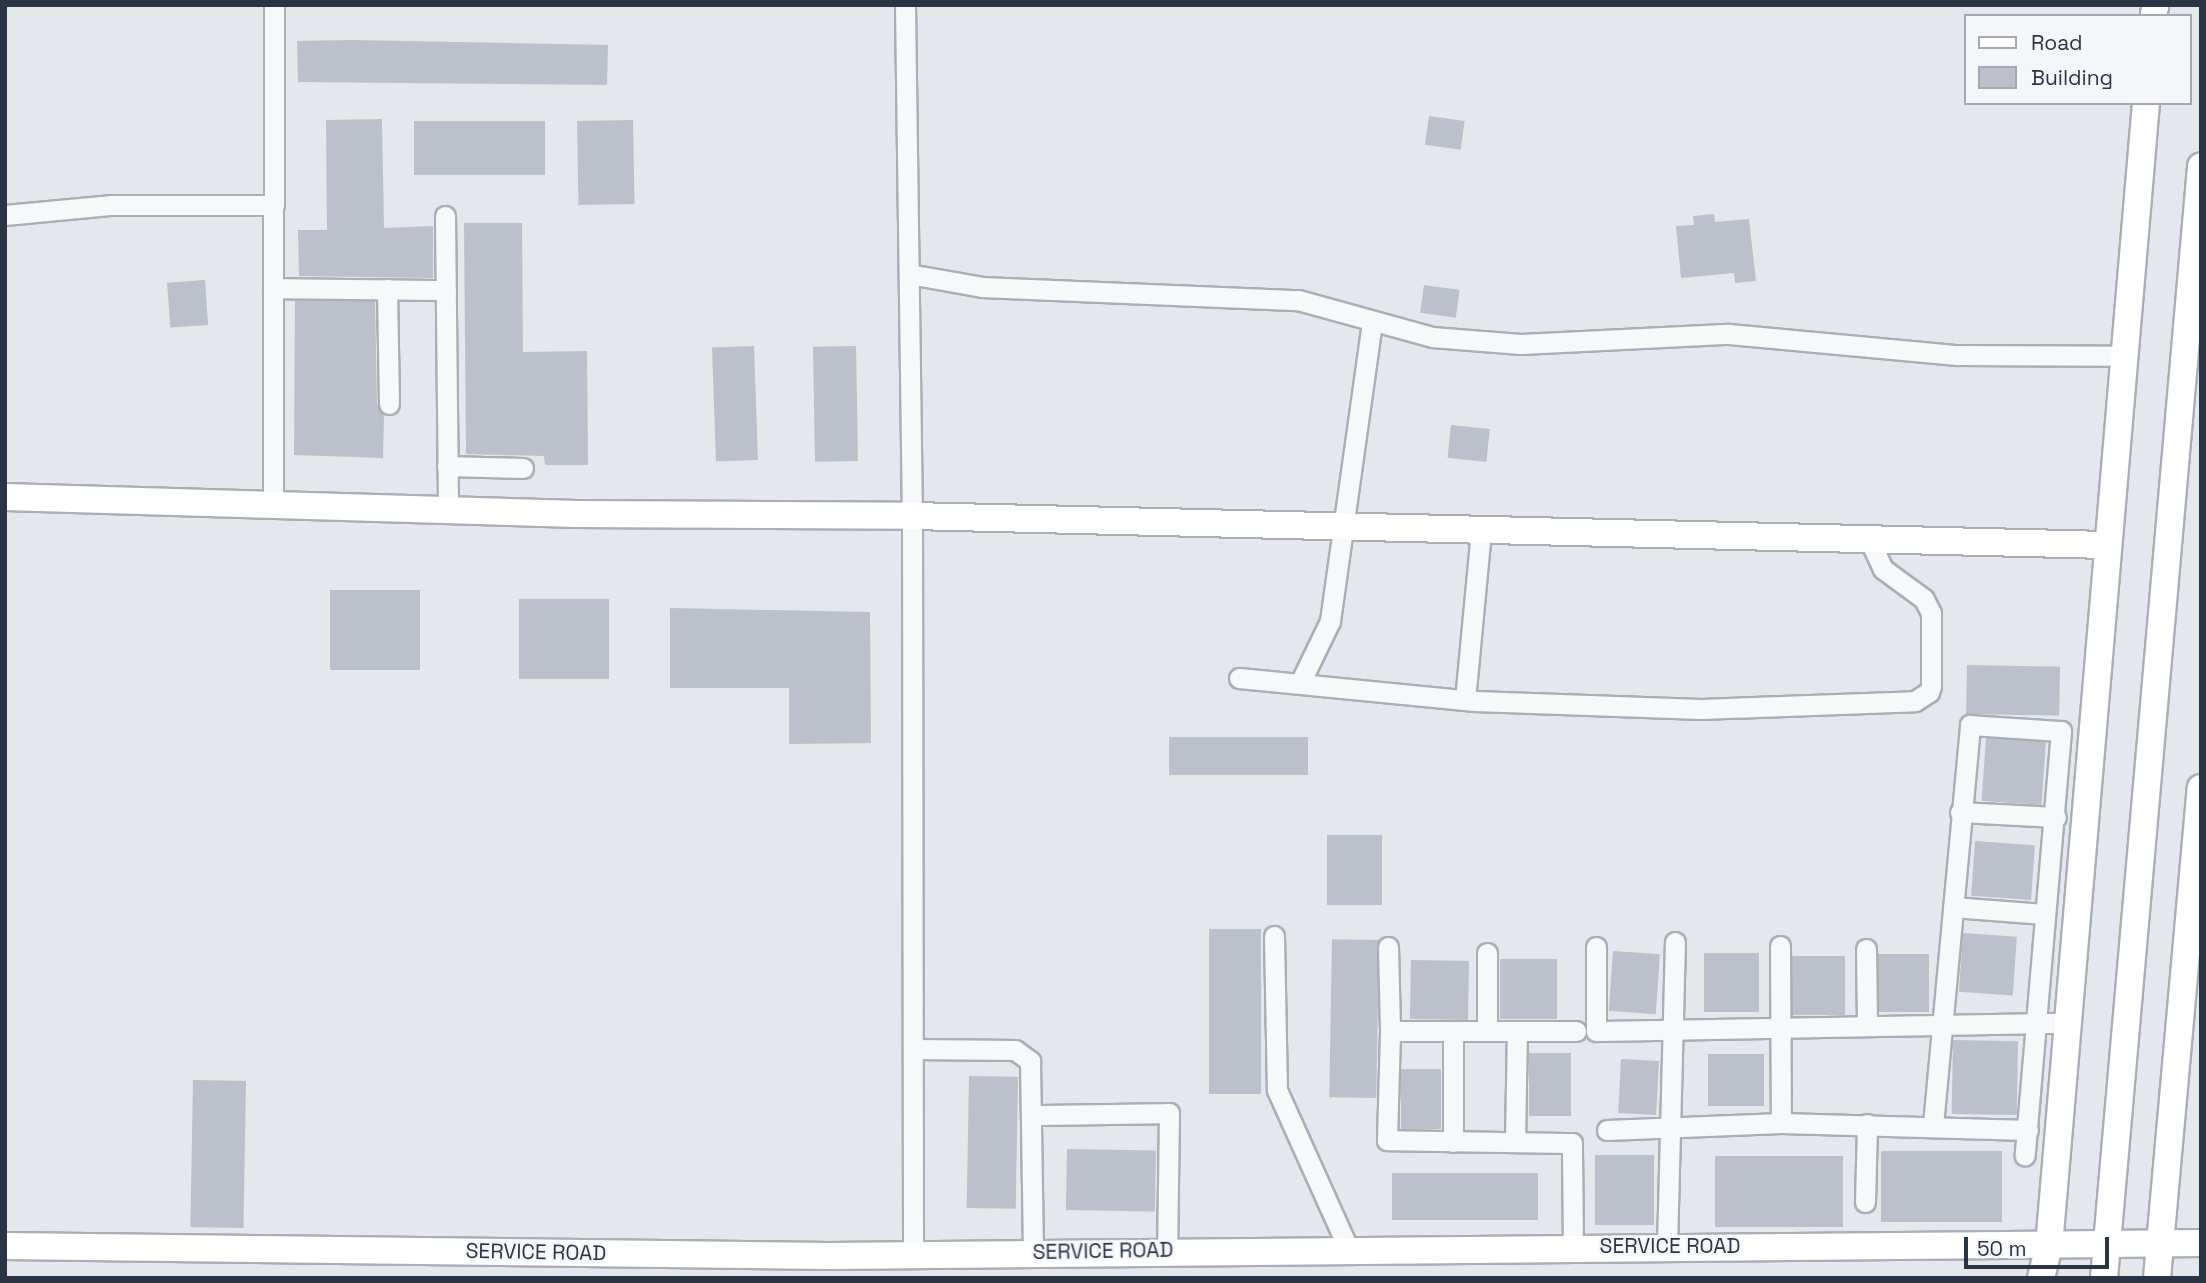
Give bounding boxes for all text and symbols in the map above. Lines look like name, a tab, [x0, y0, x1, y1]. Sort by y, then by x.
legend	[1965, 14, 2192, 105]
text: Road	[2031, 29, 2083, 56]
text: Building	[2031, 64, 2113, 91]
scale bar	[1968, 1224, 2113, 1268]
street label: SERVICE ROAD	[1600, 1233, 1740, 1259]
text: 50 m	[1977, 1235, 2027, 1262]
street label: SERVICE ROAD	[1032, 1237, 1174, 1265]
street label: SERVICE ROAD	[465, 1238, 607, 1266]

